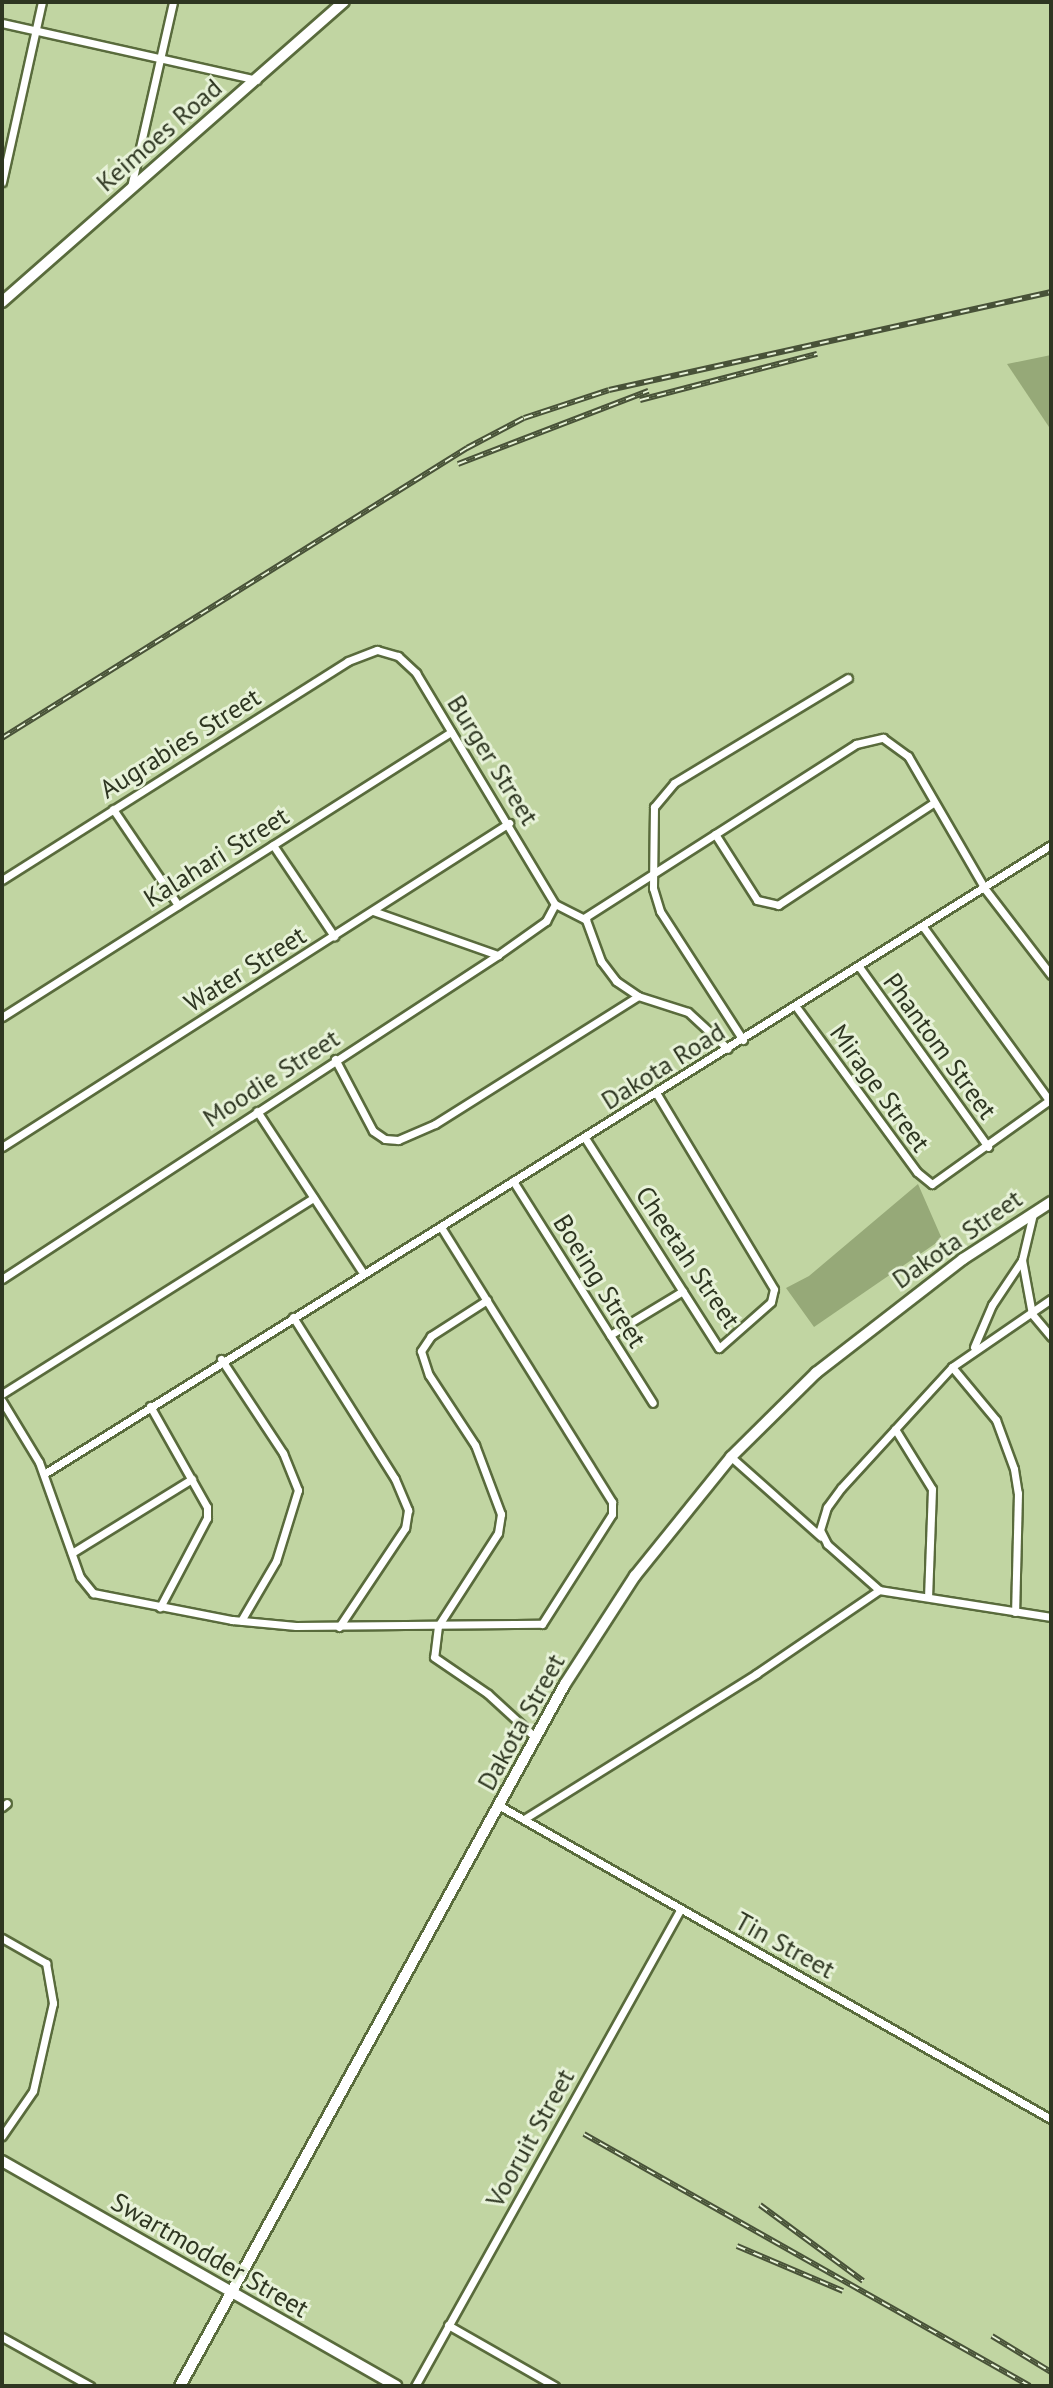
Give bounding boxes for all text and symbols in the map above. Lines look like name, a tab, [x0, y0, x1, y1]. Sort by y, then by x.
street label: Keimoes Road	[90, 72, 228, 198]
street label: Augrabies Street	[94, 681, 266, 805]
street label: Burger Street	[441, 689, 545, 831]
street label: Kalahari Street	[138, 800, 294, 914]
street label: Water Street	[179, 919, 311, 1019]
street label: Phantom Street	[877, 967, 1003, 1125]
street label: Dakota Road	[596, 1016, 730, 1116]
street label: Mirage Street	[823, 1018, 937, 1158]
street label: Moodie Street	[197, 1022, 345, 1134]
street label: Cheetah Street	[629, 1180, 747, 1334]
street label: Dakota Street	[886, 1183, 1028, 1295]
street label: Boeing Street	[547, 1209, 653, 1353]
street label: Dakota Street	[471, 1648, 571, 1796]
street label: Tin Street	[730, 1905, 840, 1985]
street label: Vooruit Street	[479, 2063, 581, 2213]
street label: Swartmodder Street	[106, 2186, 314, 2324]

